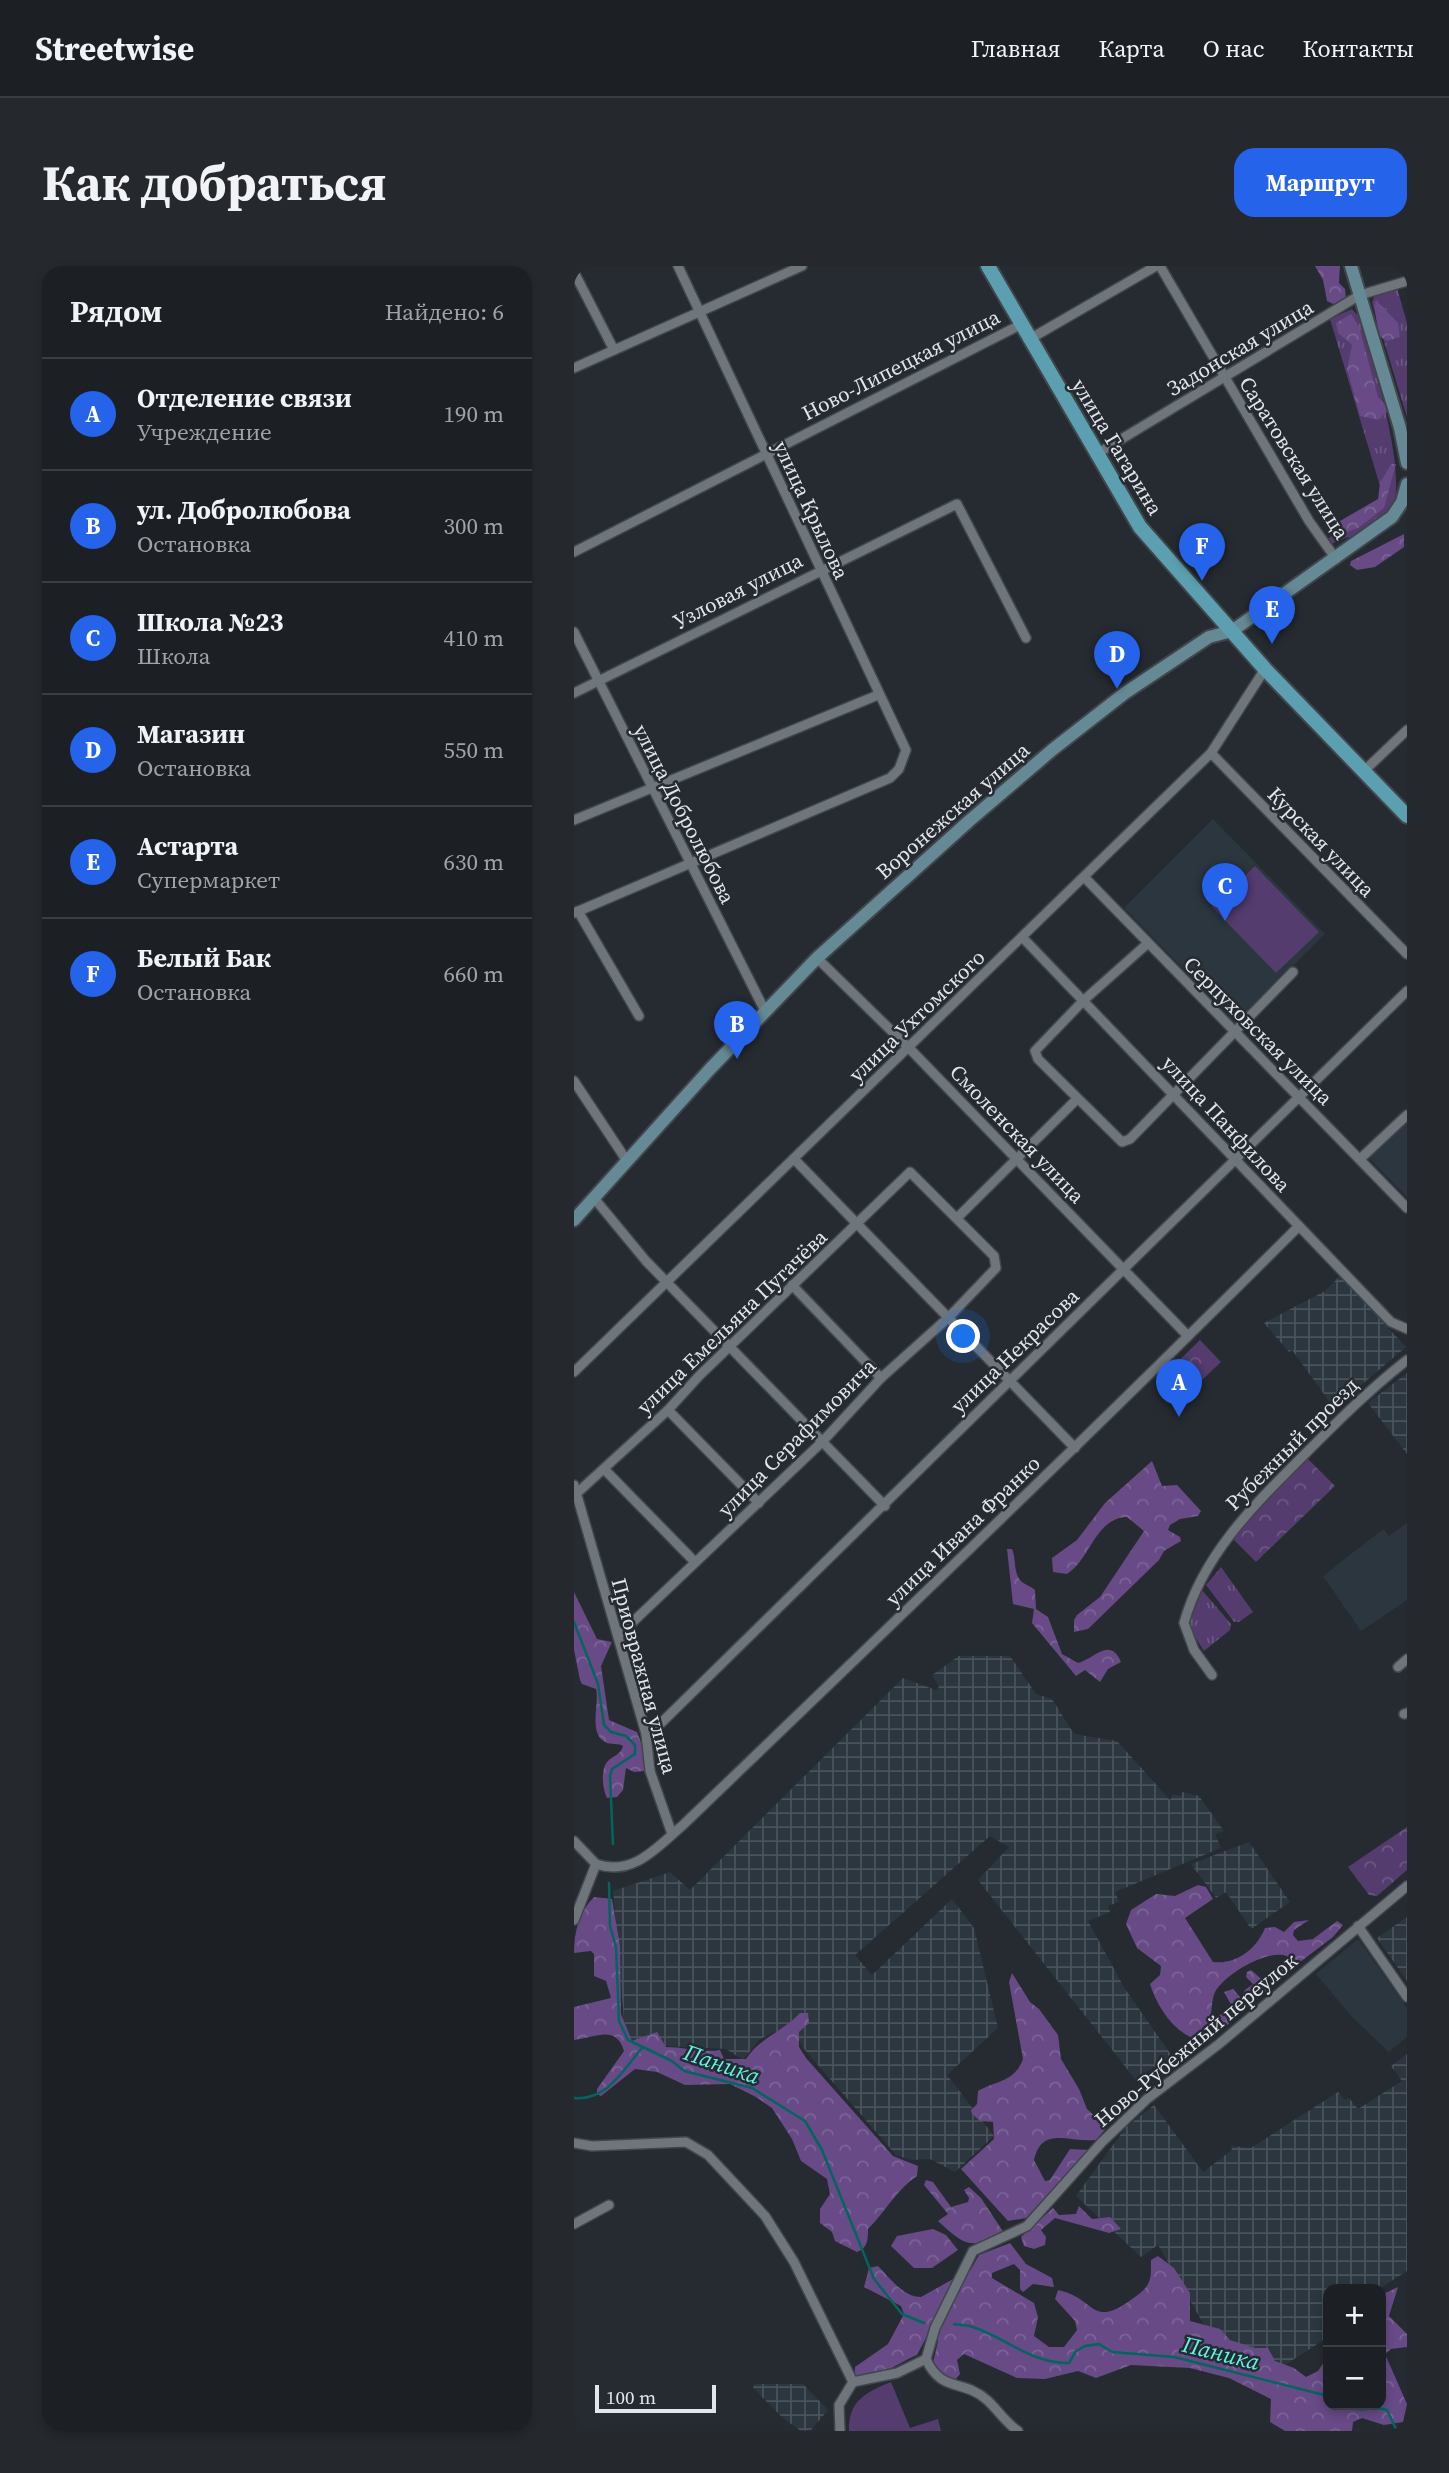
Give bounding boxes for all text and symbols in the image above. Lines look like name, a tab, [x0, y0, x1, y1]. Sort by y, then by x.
text: Streetwise	[35, 26, 194, 71]
text: Главная	[971, 32, 1060, 65]
text: Карта	[1098, 32, 1165, 65]
text: О нас	[1203, 32, 1264, 65]
text: Контакты	[1302, 32, 1414, 65]
button: Маршрут	[1234, 148, 1407, 217]
text: Как добраться	[42, 149, 387, 216]
text: Рядом	[70, 291, 162, 332]
street label: Задонская улица	[1161, 292, 1319, 403]
text: Найдено: 6	[385, 296, 504, 328]
street label: Ново-Липецкая улица	[797, 302, 1005, 427]
street label: Саратовская улица	[1233, 371, 1356, 545]
street label: улица Гагарина	[1065, 373, 1170, 521]
text: Отделение связи	[137, 380, 352, 416]
text: A	[85, 398, 101, 430]
text: 190 m	[443, 398, 504, 430]
text: Учреждение	[137, 416, 272, 448]
street label: улица Крылова	[767, 436, 856, 584]
text: ул. Добролюбова	[137, 492, 351, 528]
text: B	[86, 510, 100, 542]
text: 300 m	[443, 510, 504, 542]
pin: F	[1179, 523, 1225, 581]
text: Остановка	[137, 528, 251, 560]
street label: Узловая улица	[668, 545, 808, 636]
pin: E	[1249, 586, 1295, 644]
text: Школа №23	[137, 604, 284, 640]
text: C	[86, 622, 100, 654]
text: 410 m	[443, 622, 504, 654]
pin: D	[1094, 631, 1140, 689]
text: Школа	[137, 640, 210, 672]
text: Магазин	[137, 716, 245, 752]
street label: улица Добролюбова	[627, 719, 742, 909]
text: D	[85, 734, 101, 766]
text: 550 m	[443, 734, 504, 766]
street label: Воронежская улица	[870, 736, 1036, 886]
text: Остановка	[137, 752, 251, 784]
street label: Курская улица	[1261, 780, 1382, 903]
text: Астарта	[137, 828, 238, 864]
text: E	[86, 846, 100, 878]
text: 630 m	[443, 846, 504, 878]
pin: C	[1202, 863, 1248, 921]
text: Супермаркет	[137, 864, 280, 896]
text: Белый Бак	[137, 940, 271, 976]
street label: улица Ухтомского	[842, 943, 991, 1088]
street label: Серпуховская улица	[1177, 950, 1339, 1112]
text: F	[86, 958, 100, 990]
text: 660 m	[443, 958, 504, 990]
text: Остановка	[137, 976, 251, 1008]
pin: B	[714, 1001, 760, 1059]
street label: улица Панфилова	[1155, 1049, 1298, 1199]
street label: Смоленская улица	[943, 1058, 1092, 1210]
street label: улица Емельяна Пугачёва	[630, 1223, 834, 1421]
street label: улица Некрасова	[944, 1282, 1085, 1420]
your location	[946, 1319, 980, 1353]
street label: улица Серафимовича	[711, 1352, 883, 1523]
pin: A	[1156, 1359, 1202, 1417]
street label: Рубежный проезд	[1219, 1371, 1365, 1517]
street label: улица Ивана Франко	[879, 1449, 1046, 1612]
street label: Приовражная улица	[604, 1575, 685, 1777]
street label: Ново-Рубежный переулок	[1088, 1946, 1304, 2133]
water label: Паника	[679, 2036, 764, 2092]
map controls	[1323, 2284, 1386, 2410]
button: +	[1323, 2284, 1386, 2347]
water label: Паника	[1178, 2328, 1263, 2378]
button: −	[1323, 2347, 1386, 2410]
scale bar	[595, 2382, 716, 2414]
text: 100 m	[606, 2384, 656, 2410]

